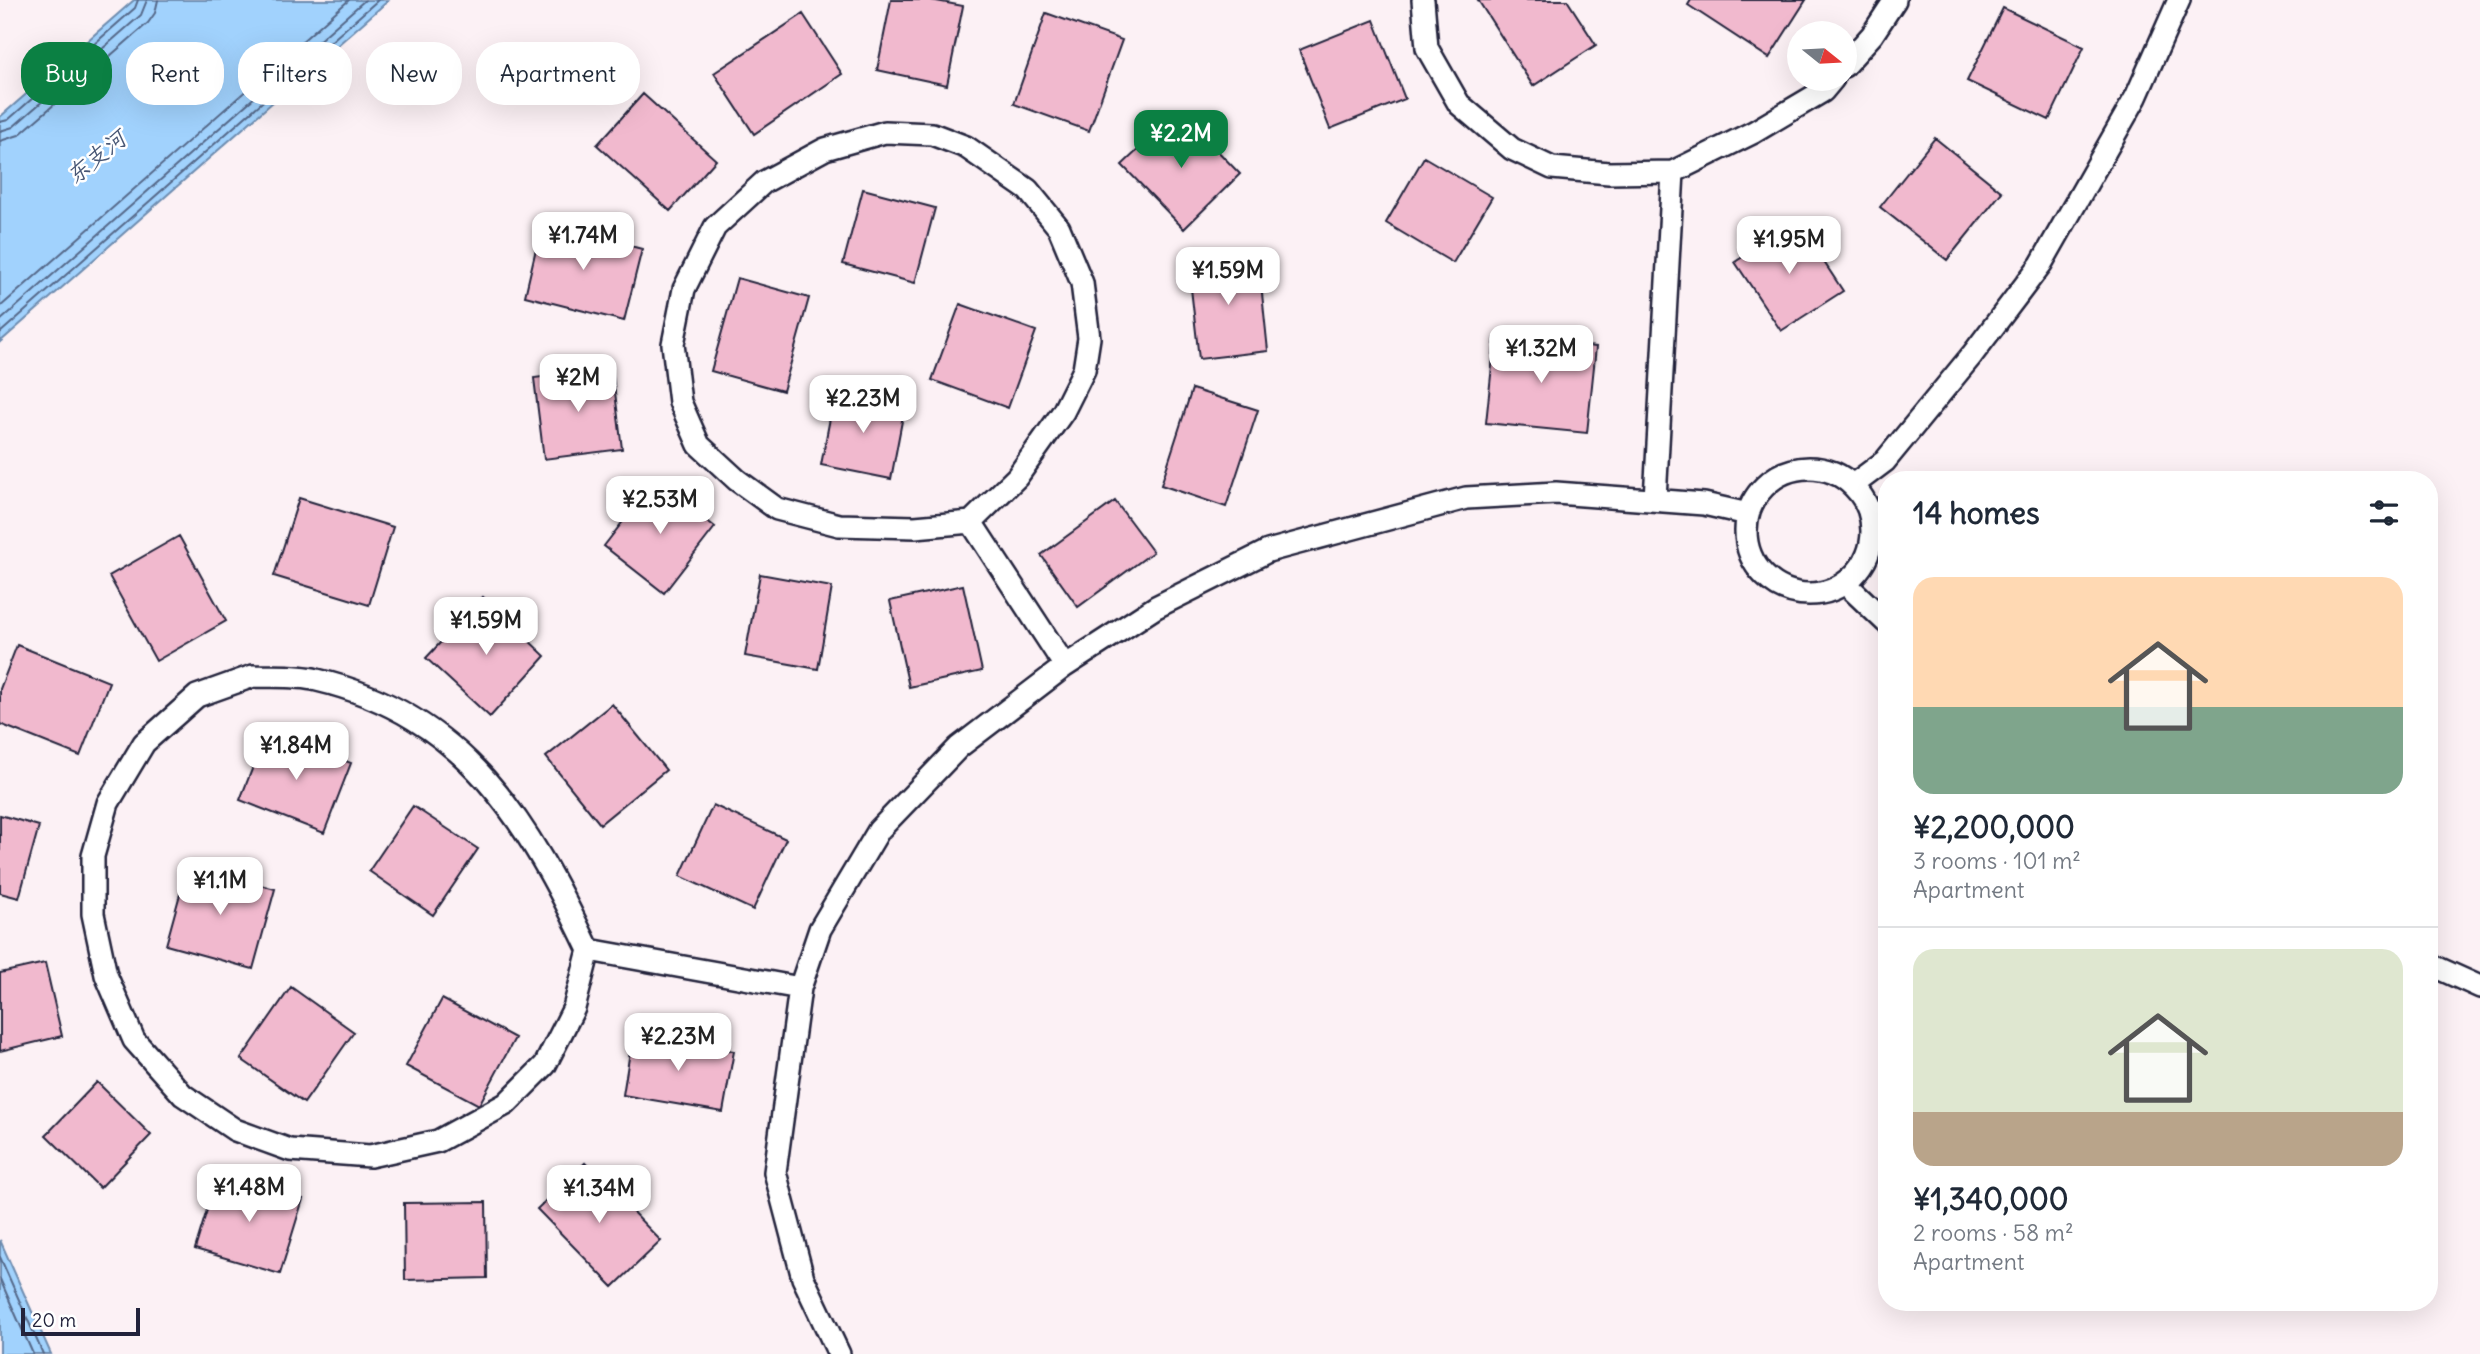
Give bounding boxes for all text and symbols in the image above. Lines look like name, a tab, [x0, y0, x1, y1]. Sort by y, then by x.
north arrow	[1787, 21, 1857, 91]
map controls	[1787, 21, 1857, 91]
chip: Buy	[21, 42, 112, 105]
chip: Rent	[126, 42, 224, 105]
chip: Filters	[238, 42, 352, 105]
chip: New	[366, 42, 462, 105]
chip: Apartment	[476, 42, 640, 105]
pin: ¥2.2M	[1132, 110, 1230, 170]
text: ¥2.2M	[1150, 118, 1212, 147]
water label: 东支河	[60, 121, 135, 190]
pin: ¥1.74M	[526, 212, 640, 272]
pin: ¥1.95M	[1732, 216, 1846, 276]
text: ¥1.74M	[548, 220, 618, 249]
text: ¥1.95M	[1753, 224, 1825, 253]
pin: ¥1.59M	[1171, 247, 1285, 307]
text: ¥1.59M	[1192, 255, 1264, 284]
pin: ¥1.32M	[1484, 326, 1598, 385]
text: ¥1.32M	[1505, 333, 1577, 362]
pin: ¥2M	[544, 354, 612, 414]
text: ¥2M	[556, 362, 600, 391]
pin: ¥2.23M	[806, 376, 920, 435]
text: ¥2.23M	[825, 383, 901, 412]
pin: ¥2.53M	[603, 476, 717, 536]
text: ¥2.53M	[622, 484, 698, 513]
text: 14 homes	[1913, 494, 2040, 532]
icon: filters	[2365, 494, 2403, 532]
pin: ¥1.59M	[429, 598, 543, 657]
text: ¥1.59M	[450, 605, 522, 634]
icon: home	[2095, 623, 2221, 749]
pin: ¥1.84M	[239, 722, 353, 782]
text: ¥1.84M	[260, 730, 332, 759]
text: ¥2,200,000	[1913, 808, 2075, 846]
text: 3 rooms · 101 m²	[1913, 846, 2081, 875]
pin: ¥1.1M	[171, 858, 269, 917]
text: ¥1.1M	[193, 865, 247, 894]
text: Apartment	[1913, 875, 2025, 904]
icon: home	[2095, 995, 2221, 1121]
pin: ¥2.23M	[621, 1014, 735, 1073]
text: ¥2.23M	[640, 1021, 716, 1050]
pin: ¥1.48M	[192, 1164, 306, 1224]
pin: ¥1.34M	[542, 1166, 656, 1225]
text: ¥1.48M	[213, 1172, 285, 1201]
text: ¥1.34M	[563, 1173, 635, 1202]
text: ¥1,340,000	[1913, 1180, 2068, 1218]
text: 2 rooms · 58 m²	[1913, 1218, 2074, 1247]
text: Apartment	[1913, 1247, 2025, 1276]
scale bar	[21, 1305, 140, 1337]
text: 20 m	[32, 1308, 76, 1332]

